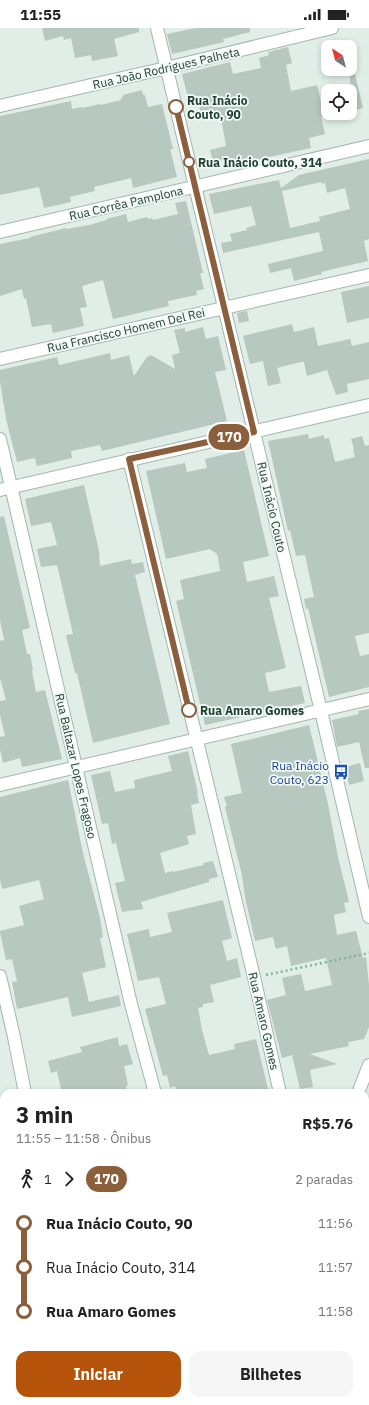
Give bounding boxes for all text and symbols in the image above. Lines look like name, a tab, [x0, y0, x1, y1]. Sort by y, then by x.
text: 11:55	[20, 5, 61, 24]
north arrow	[321, 40, 357, 76]
map controls	[321, 40, 357, 120]
street label: Rua João Rodrigues Palheta	[91, 44, 242, 92]
button: locate	[321, 84, 357, 120]
place label: Rua Inácio Couto, 90	[187, 93, 248, 122]
marker: Rua Inácio Couto, 90	[168, 99, 184, 115]
place label: Rua Inácio Couto, 314	[198, 155, 322, 170]
marker: Rua Inácio Couto, 314	[183, 156, 195, 168]
street label: Rua Corrêa Pamplona	[67, 182, 185, 223]
street label: Rua Francisco Homem Del Rei	[46, 305, 206, 355]
line badge: 170	[206, 424, 252, 450]
text: 170	[216, 428, 242, 446]
street label: Rua Inácio Couto	[254, 460, 290, 554]
street label: Rua Baltazar Lopes Fragoso	[52, 692, 100, 840]
marker: Rua Amaro Gomes	[181, 702, 197, 718]
place label: Rua Amaro Gomes	[200, 703, 304, 718]
place label: Rua Inácio Couto, 623	[270, 758, 329, 787]
bus stop icon: Rua Inácio Couto, 623	[332, 763, 350, 781]
street label: Rua Amaro Gomes	[245, 971, 283, 1072]
text: 3 min	[16, 1100, 73, 1129]
text: R$5.76	[302, 1114, 353, 1133]
text: 11:55 – 11:58 · Ônibus	[16, 1130, 151, 1147]
icon: walk	[16, 1168, 38, 1190]
icon: forward	[58, 1168, 80, 1190]
text: 170	[94, 1170, 119, 1188]
text: 1	[44, 1171, 52, 1188]
text: 2 paradas	[295, 1171, 353, 1188]
text: Rua Inácio Couto, 90	[46, 1214, 192, 1233]
text: 11:56	[318, 1215, 353, 1232]
text: Rua Inácio Couto, 314	[46, 1258, 196, 1277]
text: 11:57	[318, 1259, 353, 1276]
text: Rua Amaro Gomes	[46, 1302, 176, 1321]
text: 11:58	[318, 1303, 353, 1320]
button: Iniciar	[16, 1351, 181, 1397]
button: Bilhetes	[189, 1351, 353, 1397]

